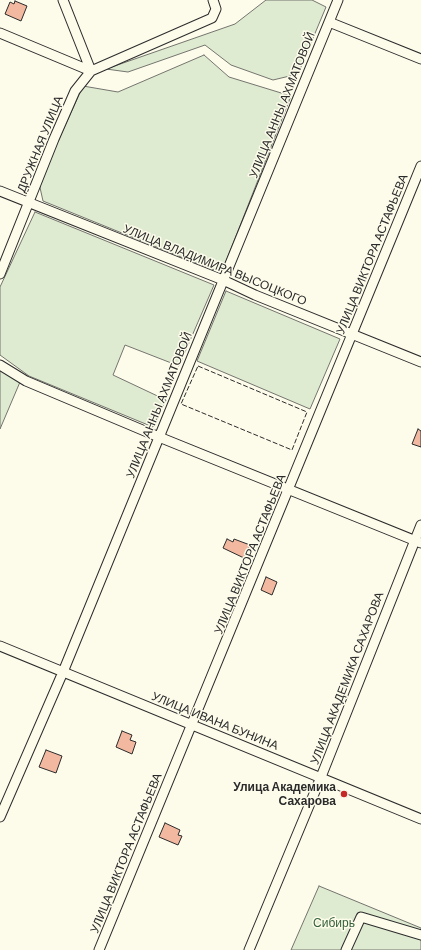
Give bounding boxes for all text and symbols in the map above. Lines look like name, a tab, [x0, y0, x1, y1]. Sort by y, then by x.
street label: УЛИЦА АННЫ АХМАТОВОЙ	[246, 30, 318, 180]
street label: ДРУЖНАЯ УЛИЦА	[14, 94, 66, 194]
street label: УЛИЦА ВИКТОРА АСТАФЬЕВА	[333, 172, 411, 336]
street label: УЛИЦА ВЛАДИМИРА ВЫСОЦКОГО	[121, 221, 309, 309]
street label: УЛИЦА АННЫ АХМАТОВОЙ	[123, 330, 195, 480]
street label: УЛИЦА ВИКТОРА АСТАФЬЕВА	[211, 472, 289, 636]
street label: УЛИЦА АКАДЕМИКА САХАРОВА	[307, 590, 387, 766]
street label: УЛИЦА ИВАНА БУНИНА	[149, 689, 281, 753]
street label: УЛИЦА ВИКТОРА АСТАФЬЕВА	[87, 771, 165, 935]
place label: Улица Академика Сахарова	[233, 780, 336, 808]
marker: Улица Академика Сахарова	[339, 789, 349, 799]
park label: Сибирь	[313, 916, 355, 930]

